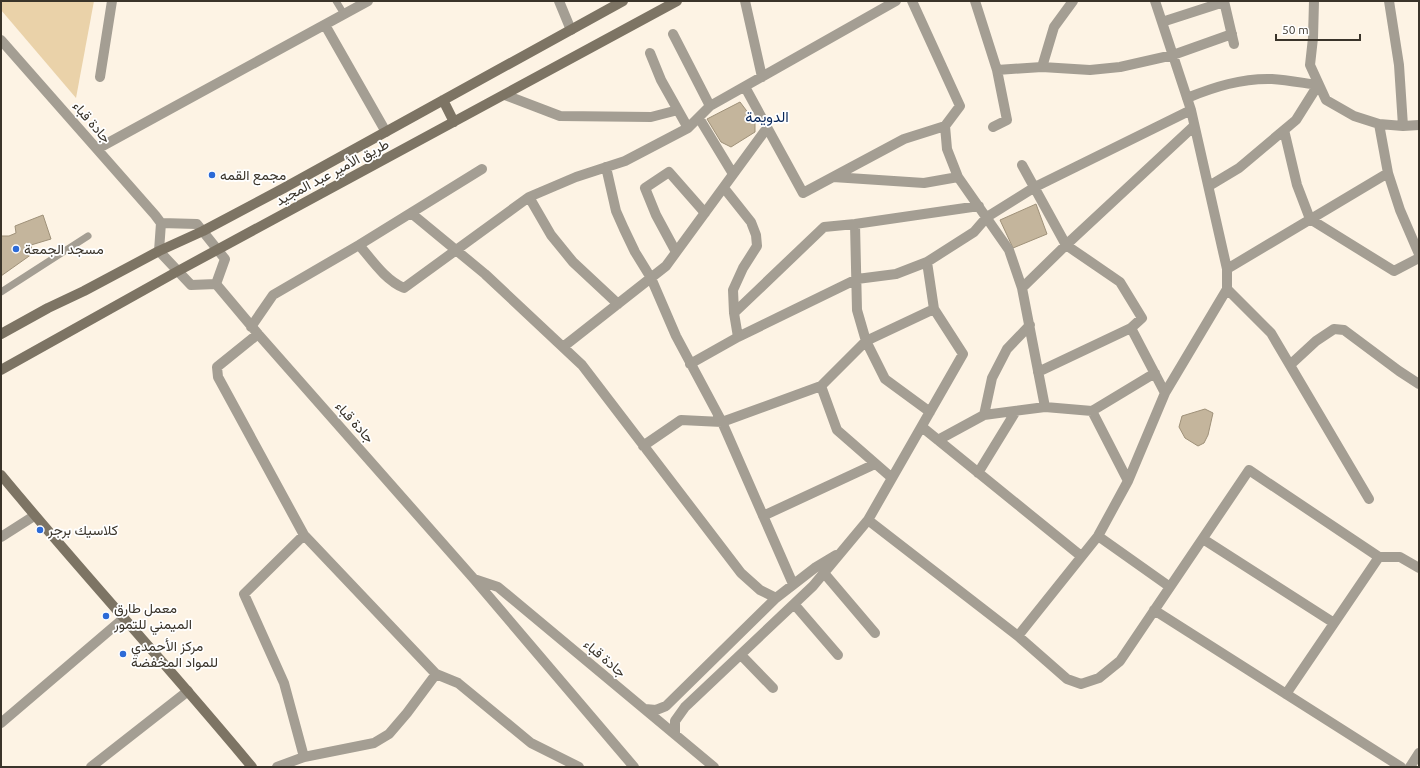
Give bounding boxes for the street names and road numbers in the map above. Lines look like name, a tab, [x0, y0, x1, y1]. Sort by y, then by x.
street label: جادة قباء	[69, 98, 114, 147]
street label: طريق الأمير عبد المجيد	[273, 135, 392, 210]
street label: جادة قباء	[332, 398, 378, 447]
street label: جادة قباء	[580, 636, 629, 681]

